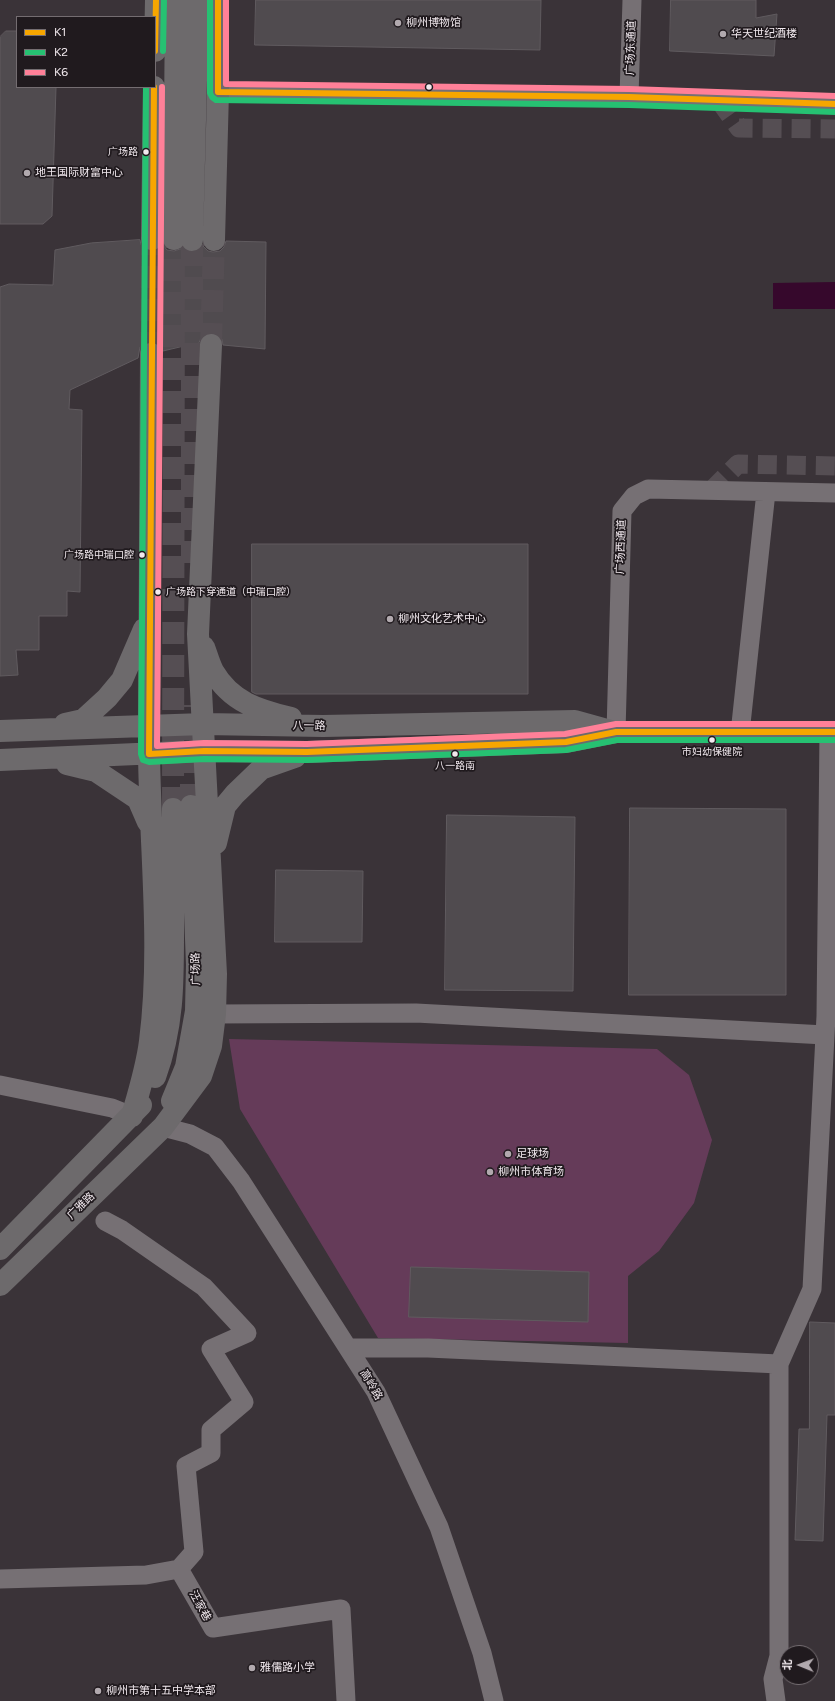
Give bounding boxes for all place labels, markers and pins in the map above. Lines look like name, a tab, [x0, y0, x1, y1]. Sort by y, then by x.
place label: 柳州博物馆	[406, 16, 461, 30]
marker: 柳州博物馆	[393, 18, 403, 28]
place label: 华天世纪酒楼	[731, 27, 797, 41]
marker: 华天世纪酒楼	[718, 29, 728, 39]
unlabelled marker	[424, 82, 434, 92]
place label: 广场路	[108, 146, 138, 158]
marker: 广场路	[141, 147, 151, 157]
place label: 地王国际财富中心	[35, 166, 123, 180]
marker: 地王国际财富中心	[22, 168, 32, 178]
place label: 广场路中瑞口腔	[64, 549, 134, 561]
marker: 广场路中瑞口腔	[137, 550, 147, 560]
place label: 广场路下穿通道（中瑞口腔）	[166, 586, 296, 598]
marker: 广场路下穿通道（中瑞口腔）	[153, 587, 163, 597]
place label: 柳州文化艺术中心	[398, 612, 486, 626]
marker: 柳州文化艺术中心	[385, 614, 395, 624]
marker: 市妇幼保健院	[707, 735, 717, 745]
place label: 市妇幼保健院	[682, 746, 742, 758]
marker: 八一路南	[450, 749, 460, 759]
place label: 八一路南	[435, 760, 475, 772]
place label: 足球场	[516, 1147, 549, 1161]
marker: 足球场	[503, 1149, 513, 1159]
place label: 柳州市体育场	[498, 1165, 564, 1179]
marker: 柳州市体育场	[485, 1167, 495, 1177]
place label: 雅儒路小学	[260, 1661, 315, 1675]
marker: 雅儒路小学	[247, 1663, 257, 1673]
place label: 柳州市第十五中学本部	[106, 1684, 216, 1698]
marker: 柳州市第十五中学本部	[93, 1686, 103, 1696]

